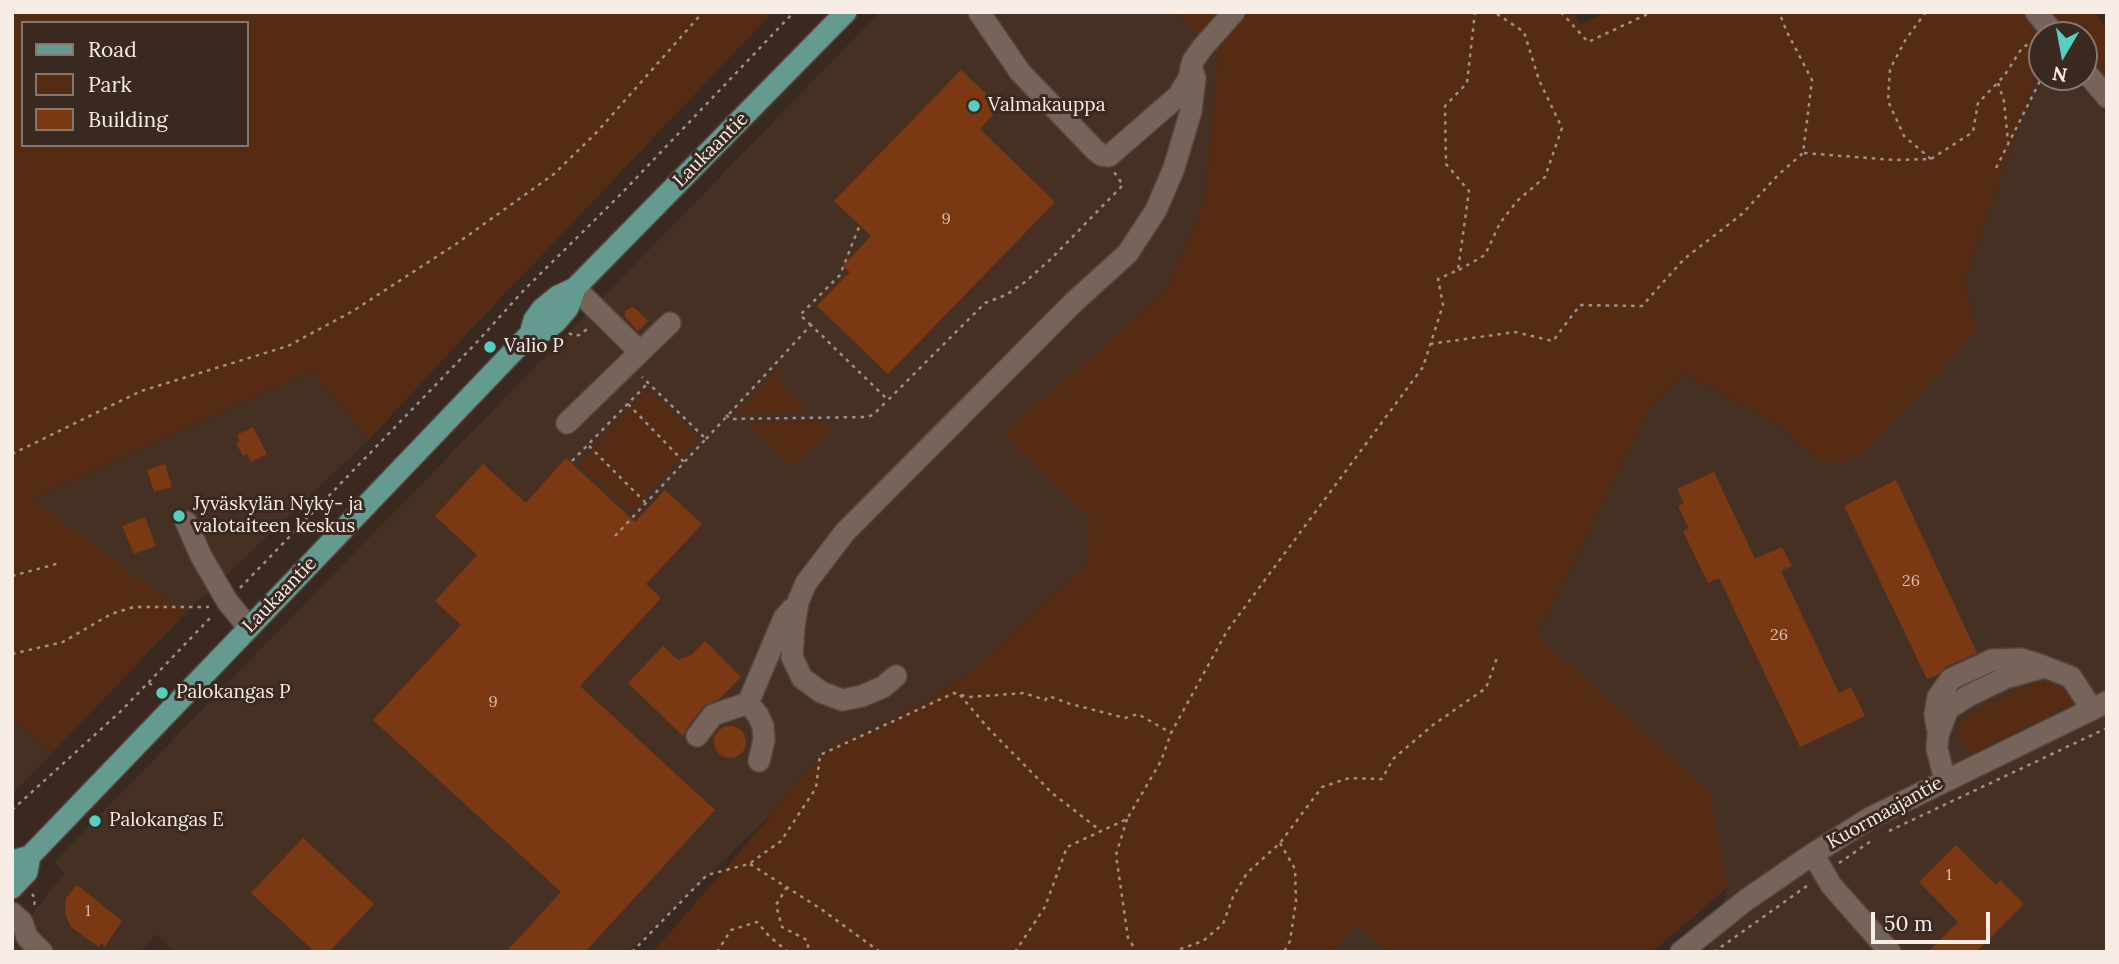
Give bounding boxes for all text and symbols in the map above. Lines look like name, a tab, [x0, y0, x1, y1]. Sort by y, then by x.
legend	[21, 21, 248, 147]
north arrow	[2028, 21, 2098, 91]
text: Road	[88, 36, 137, 63]
text: N	[2050, 62, 2069, 88]
text: Park	[88, 71, 132, 98]
place label: Valmakauppa	[988, 95, 1105, 117]
marker: Valmakauppa	[966, 98, 982, 114]
text: Building	[88, 106, 168, 133]
street label: Laukaantie	[669, 108, 753, 192]
house number: 9	[941, 209, 951, 229]
place label: Valio P	[504, 336, 564, 358]
marker: Valio P	[482, 339, 498, 355]
place label: Jyväskylän Nyky- ja valotaiteen keskus	[193, 494, 363, 538]
marker: Jyväskylän Nyky- ja valotaiteen keskus	[171, 508, 187, 524]
street label: Laukaantie	[238, 552, 322, 638]
house number: 26	[1902, 571, 1920, 591]
house number: 26	[1770, 625, 1788, 645]
place label: Palokangas P	[176, 682, 291, 704]
marker: Palokangas P	[154, 685, 170, 701]
house number: 9	[488, 692, 498, 712]
street label: Kuormaajantie	[1823, 772, 1947, 854]
place label: Palokangas E	[109, 810, 224, 832]
marker: Palokangas E	[87, 813, 103, 829]
house number: 1	[1946, 865, 1952, 885]
scale bar	[1874, 898, 1993, 942]
house number: 1	[85, 901, 91, 921]
text: 50 m	[1884, 910, 1933, 937]

